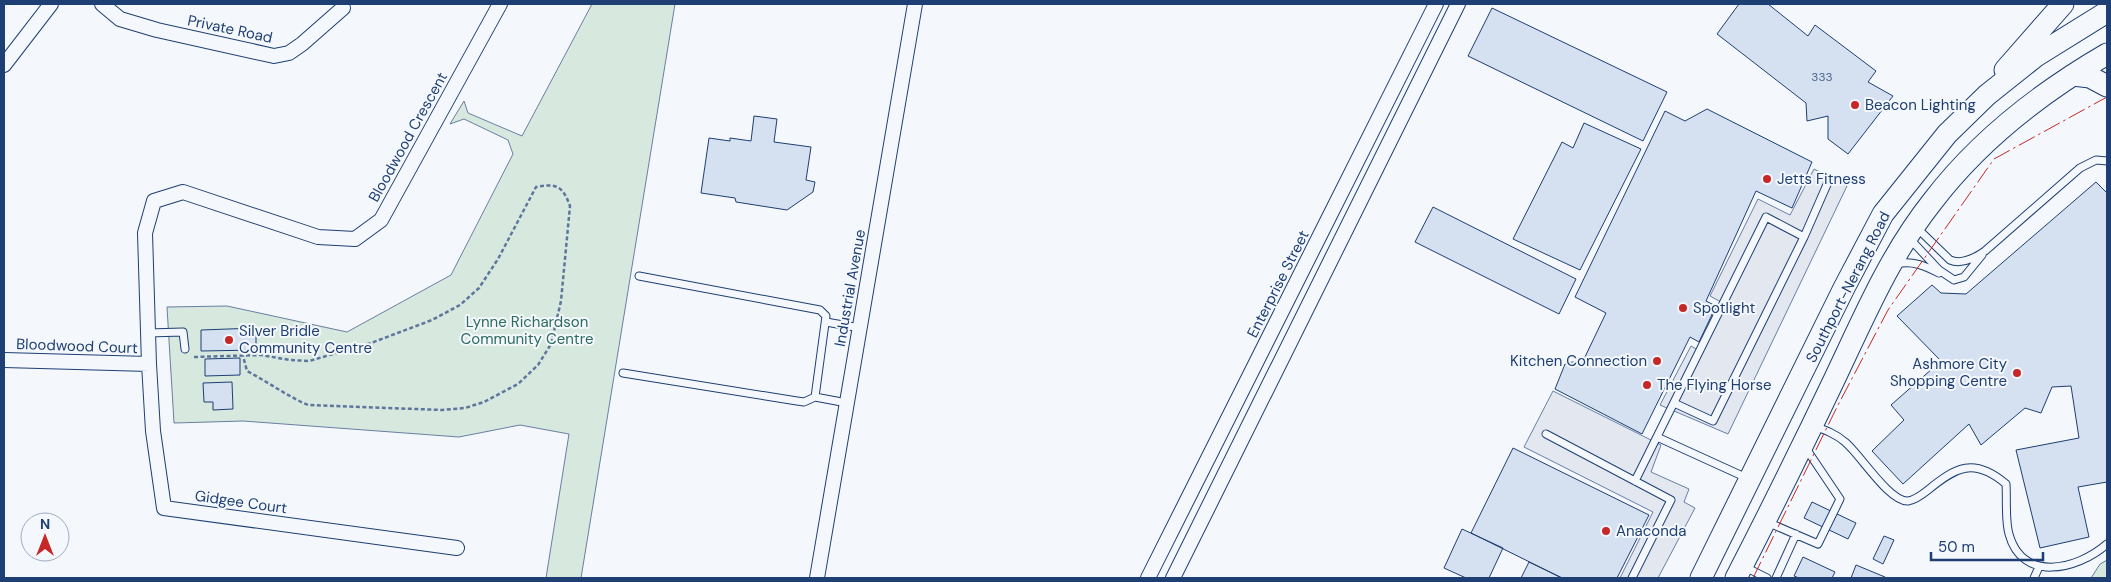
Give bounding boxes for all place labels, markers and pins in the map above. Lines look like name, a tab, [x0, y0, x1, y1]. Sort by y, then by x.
place label: Beacon Lighting	[1865, 95, 1976, 115]
marker: Beacon Lighting	[1849, 99, 1861, 111]
place label: Jetts Fitness	[1777, 169, 1866, 189]
marker: Jetts Fitness	[1761, 173, 1773, 185]
place label: Spotlight	[1693, 298, 1756, 318]
marker: Spotlight	[1677, 302, 1689, 314]
place label: Silver Bridle Community Centre	[239, 321, 372, 358]
marker: Silver Bridle Community Centre	[223, 334, 235, 346]
place label: Kitchen Connection	[1510, 351, 1647, 371]
place label: Ashmore City Shopping Centre	[1890, 354, 2008, 391]
marker: Kitchen Connection	[1651, 355, 1663, 367]
marker: Ashmore City Shopping Centre	[2011, 367, 2023, 379]
place label: The Flying Horse	[1657, 375, 1772, 395]
marker: The Flying Horse	[1641, 379, 1653, 391]
place label: Anaconda	[1616, 521, 1686, 541]
marker: Anaconda	[1600, 525, 1612, 537]

